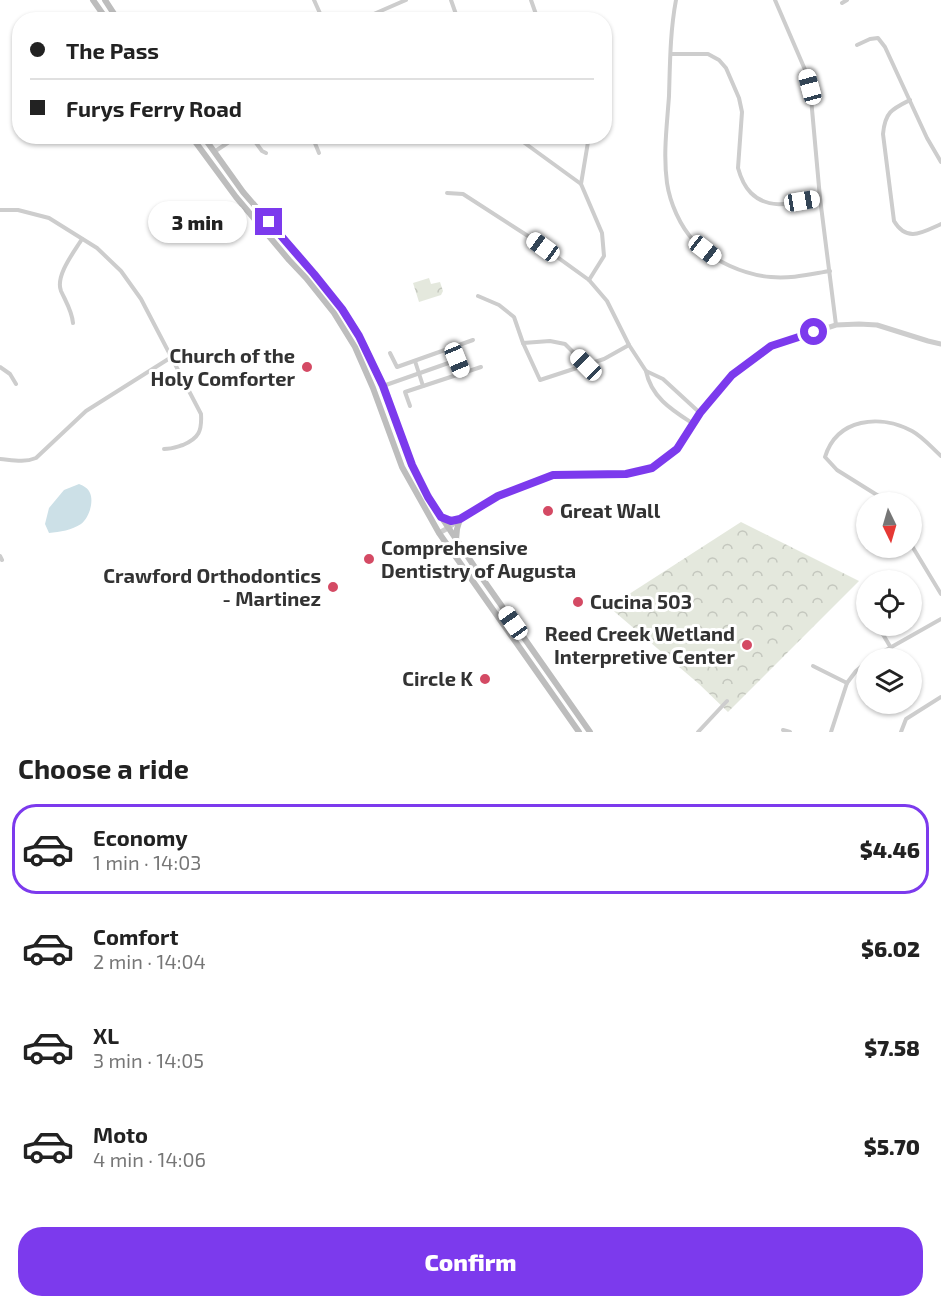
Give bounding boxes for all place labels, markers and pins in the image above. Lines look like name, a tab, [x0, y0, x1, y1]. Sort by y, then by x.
place label: Church of the Holy Comforter	[151, 343, 295, 391]
marker: Church of the Holy Comforter	[300, 360, 314, 374]
place label: Great Wall	[560, 498, 661, 522]
marker: Great Wall	[541, 504, 555, 518]
place label: Comprehensive Dentistry of Augusta	[381, 535, 576, 583]
marker: Comprehensive Dentistry of Augusta	[362, 552, 376, 566]
place label: Crawford Orthodontics - Martinez	[103, 563, 321, 610]
marker: Crawford Orthodontics - Martinez	[326, 580, 340, 594]
place label: Cucina 503	[590, 589, 692, 613]
marker: Cucina 503	[571, 595, 585, 609]
place label: Reed Creek Wetland Interpretive Center	[545, 621, 735, 668]
marker: Reed Creek Wetland Interpretive Center	[740, 638, 754, 652]
place label: Circle K	[402, 666, 473, 690]
marker: Circle K	[478, 672, 492, 686]

